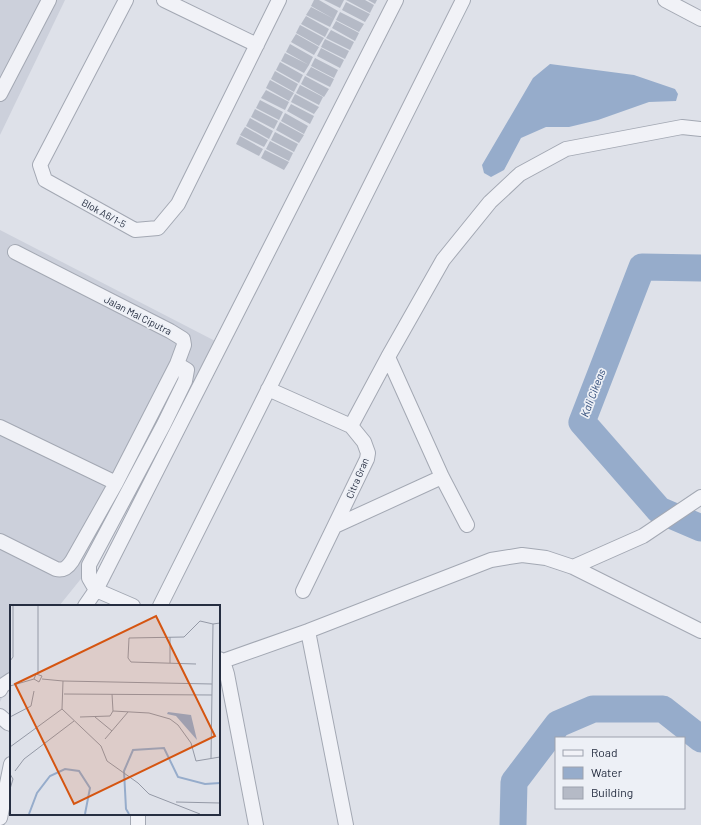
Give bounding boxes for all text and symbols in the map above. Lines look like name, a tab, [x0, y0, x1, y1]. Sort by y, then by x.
street label: Blok A6/1-5	[80, 196, 128, 230]
street label: Jalan Mal Ciputra	[102, 293, 174, 337]
water label: Kali Cikeas	[577, 367, 608, 419]
street label: Citra Gran	[343, 456, 371, 500]
inset map	[10, 605, 220, 815]
legend	[555, 737, 685, 809]
text: Road	[591, 745, 618, 759]
text: Water	[591, 765, 623, 779]
text: Building	[591, 785, 633, 799]

